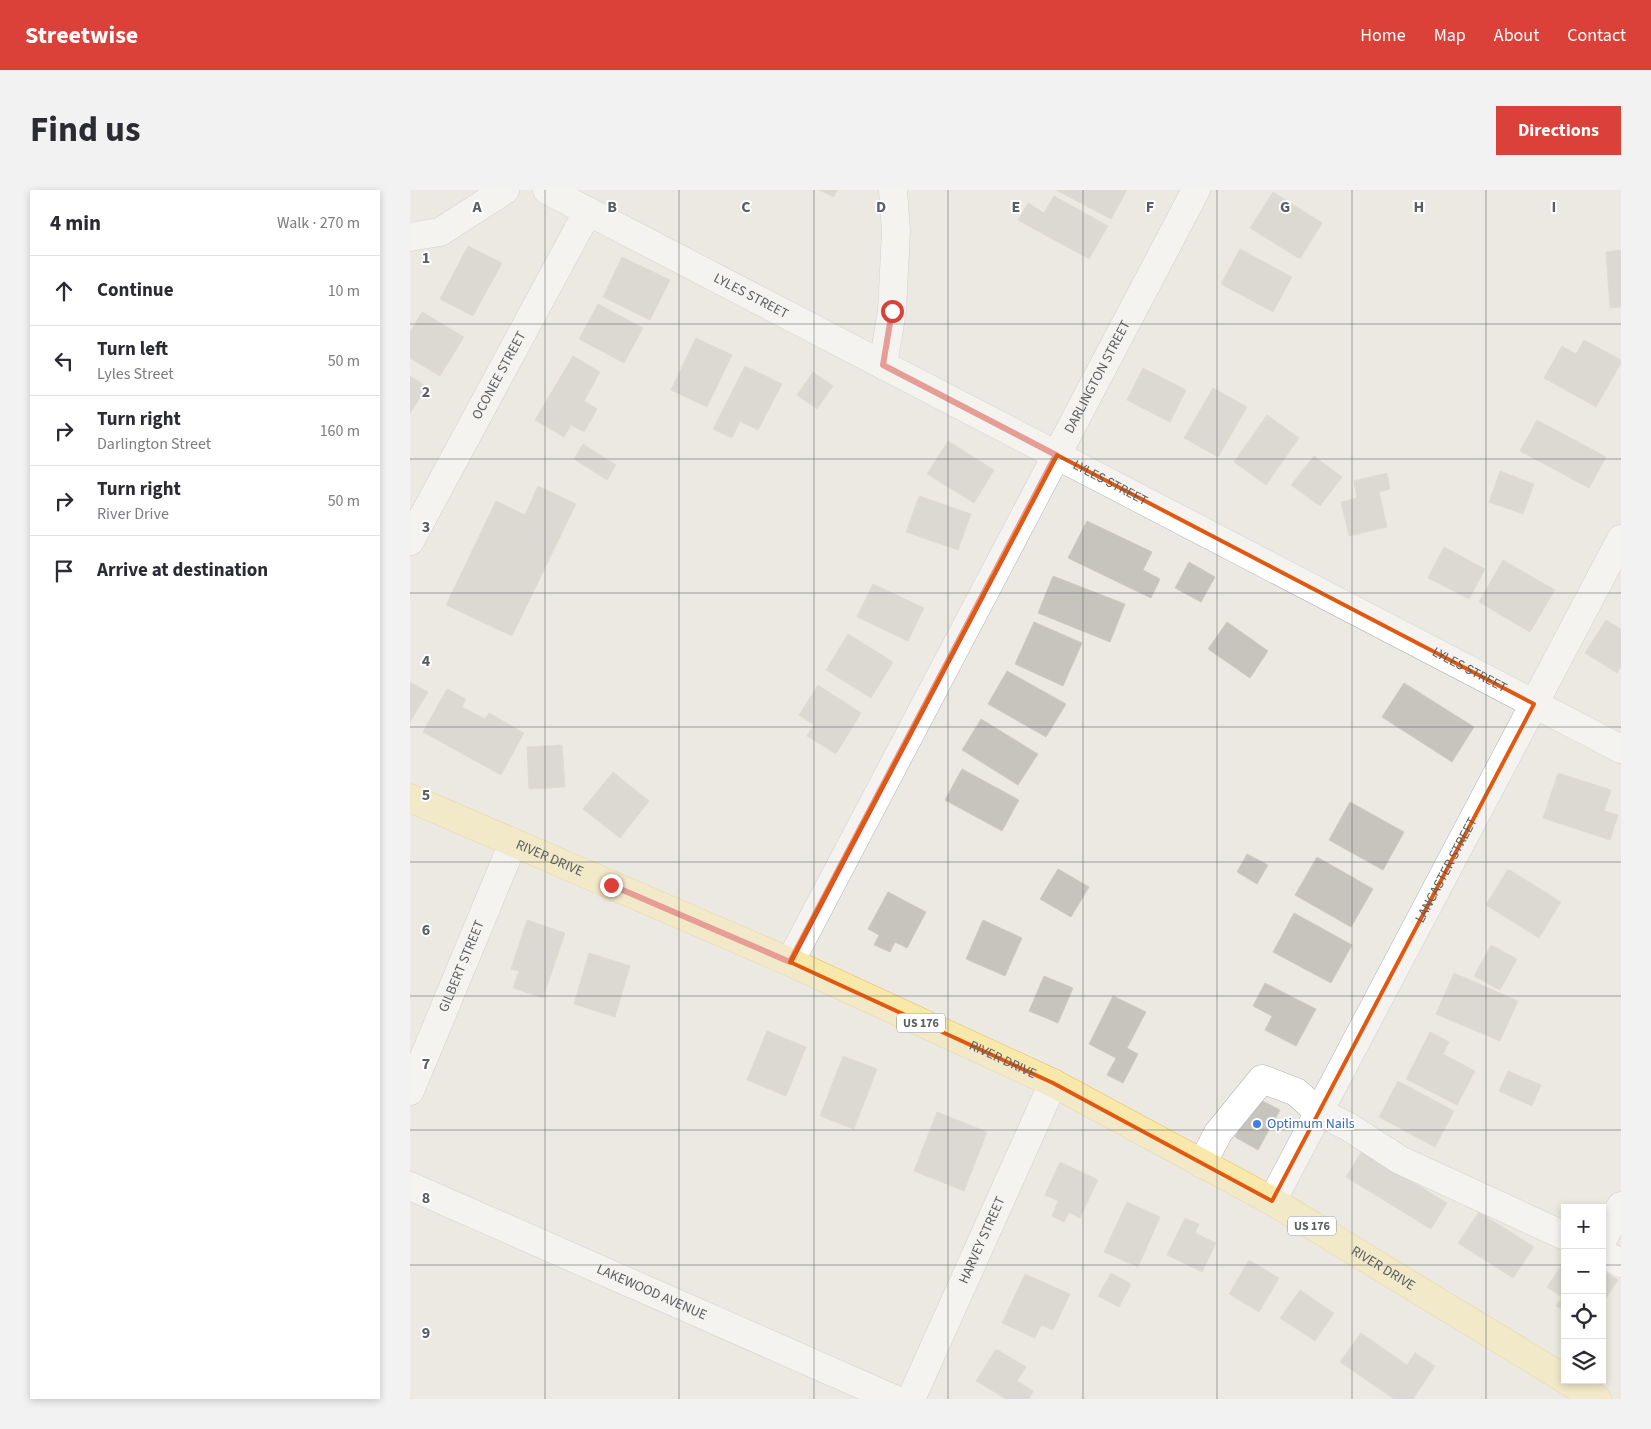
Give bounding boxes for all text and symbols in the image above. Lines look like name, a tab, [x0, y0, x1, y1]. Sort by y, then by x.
text: Streetwise	[25, 18, 138, 53]
text: Home	[1360, 23, 1406, 48]
text: Map	[1434, 23, 1466, 48]
text: About	[1494, 23, 1539, 48]
text: Contact	[1567, 23, 1626, 48]
text: Find us	[30, 105, 140, 155]
button: Directions	[1496, 106, 1621, 155]
text: A	[471, 196, 482, 218]
text: B	[607, 196, 617, 218]
text: C	[741, 196, 751, 218]
text: D	[876, 196, 886, 218]
text: E	[1012, 196, 1020, 218]
text: F	[1146, 196, 1154, 218]
text: G	[1280, 196, 1290, 218]
text: H	[1414, 196, 1424, 218]
text: I	[1552, 196, 1556, 218]
text: 4 min	[50, 208, 101, 238]
text: Walk · 270 m	[277, 212, 360, 234]
text: 1	[422, 247, 430, 269]
street label: LYLES STREET	[710, 268, 792, 324]
icon: ahead	[50, 277, 78, 305]
text: Continue	[97, 277, 174, 304]
text: 10 m	[328, 280, 360, 302]
route start	[881, 300, 904, 323]
street label: DARLINGTON STREET	[1060, 316, 1136, 437]
street label: OCONEE STREET	[467, 327, 532, 423]
text: Turn left	[97, 336, 168, 363]
icon: left	[50, 347, 78, 375]
text: 50 m	[328, 350, 360, 372]
text: Lyles Street	[97, 363, 174, 385]
text: 2	[422, 381, 430, 403]
text: Turn right	[97, 406, 181, 433]
icon: right	[50, 417, 78, 445]
text: 160 m	[320, 420, 360, 442]
text: Darlington Street	[97, 433, 211, 455]
street label: LYLES STREET	[1069, 455, 1152, 511]
text: Turn right	[97, 476, 181, 503]
icon: right	[50, 487, 78, 515]
text: 50 m	[328, 490, 360, 512]
text: River Drive	[97, 503, 169, 525]
text: 3	[422, 516, 430, 538]
icon: arrive	[50, 557, 78, 585]
text: Arrive at destination	[97, 557, 268, 584]
street label: LYLES STREET	[1429, 642, 1511, 698]
text: 4	[422, 650, 431, 672]
text: 5	[422, 784, 430, 806]
street label: LANCASTER STREET	[1410, 813, 1483, 927]
street label: RIVER DRIVE	[513, 835, 587, 882]
route end	[600, 874, 623, 897]
street label: GILBERT STREET	[434, 917, 490, 1015]
text: 6	[422, 919, 430, 941]
road number: US 176	[897, 1014, 945, 1032]
street label: RIVER DRIVE	[966, 1036, 1040, 1084]
text: 7	[422, 1053, 430, 1075]
place label: Optimum Nails	[1267, 1114, 1355, 1134]
marker: Optimum Nails	[1251, 1118, 1263, 1130]
text: 8	[422, 1187, 430, 1209]
street label: HARVEY STREET	[954, 1193, 1011, 1287]
map controls	[1561, 1204, 1606, 1384]
button: +	[1561, 1204, 1606, 1249]
road number: US 176	[1288, 1216, 1336, 1236]
street label: RIVER DRIVE	[1347, 1241, 1419, 1296]
button: −	[1561, 1249, 1606, 1294]
street label: LAKEWOOD AVENUE	[593, 1259, 710, 1325]
button: locate	[1561, 1294, 1606, 1339]
text: 9	[422, 1322, 430, 1344]
button: layers	[1561, 1339, 1606, 1384]

